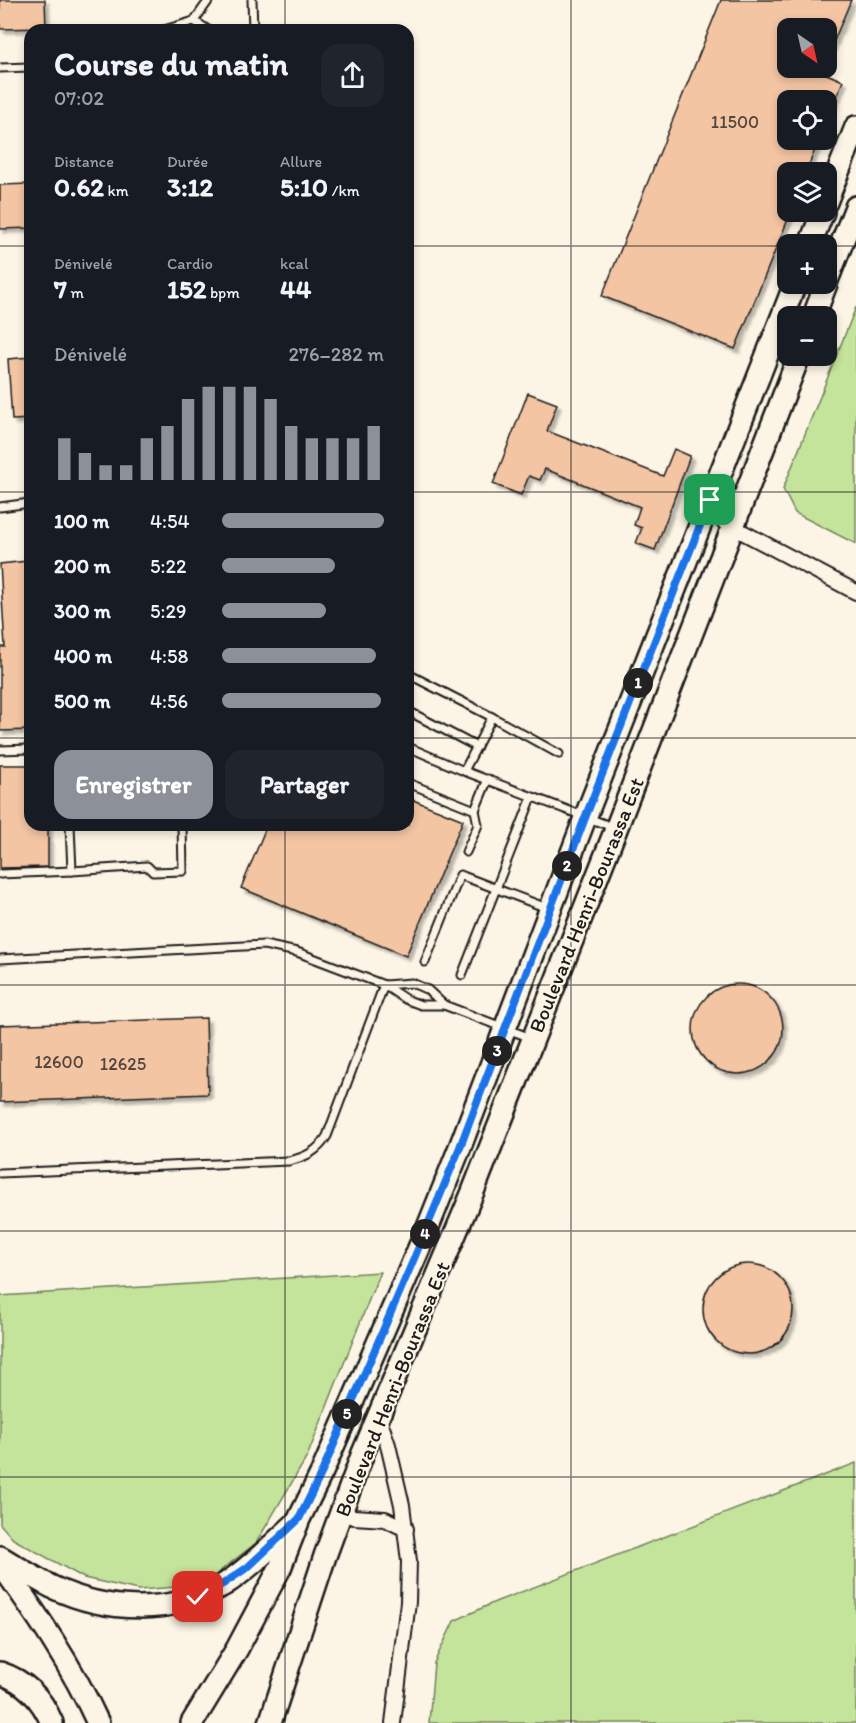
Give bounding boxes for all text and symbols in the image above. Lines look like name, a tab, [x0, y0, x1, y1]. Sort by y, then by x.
north arrow	[777, 18, 837, 78]
map controls	[777, 18, 837, 366]
text: Course du matin	[54, 44, 288, 83]
button: share	[321, 44, 384, 107]
text: 07:02	[54, 86, 104, 110]
button: locate	[777, 90, 837, 150]
house number: 11500	[711, 111, 759, 133]
text: Distance	[54, 152, 114, 171]
text: Durée	[167, 152, 208, 171]
text: Allure	[280, 152, 322, 171]
button: layers	[777, 162, 837, 222]
text: 0.62	[54, 171, 104, 203]
text: 3:12	[167, 171, 213, 203]
text: 5:10	[280, 171, 328, 203]
text: km	[104, 181, 129, 200]
text: /km	[328, 181, 360, 200]
button: +	[777, 234, 837, 294]
text: Dénivelé	[54, 254, 113, 273]
text: Cardio	[167, 254, 213, 273]
text: kcal	[280, 254, 308, 273]
text: 7	[54, 273, 67, 305]
text: 152	[167, 273, 206, 305]
text: 44	[280, 273, 311, 305]
text: m	[67, 283, 84, 302]
text: bpm	[206, 283, 240, 302]
button: −	[777, 306, 837, 366]
text: Dénivelé	[54, 342, 127, 366]
text: 276–282 m	[289, 342, 384, 366]
pin	[684, 474, 735, 525]
icon: arrive	[693, 483, 726, 516]
text: 100 m	[54, 509, 109, 533]
text: 4:54	[150, 509, 189, 533]
text: 200 m	[54, 554, 110, 578]
text: 5:22	[150, 554, 186, 578]
text: 300 m	[54, 599, 111, 623]
text: 5:29	[150, 599, 186, 623]
text: 400 m	[54, 644, 112, 668]
text: 4:58	[150, 644, 188, 668]
pin: 1	[623, 668, 653, 698]
text: 1	[634, 673, 642, 692]
text: 500 m	[54, 689, 110, 713]
text: 4:56	[150, 689, 188, 713]
button: Enregistrer	[54, 750, 213, 819]
button: Partager	[225, 750, 384, 819]
street label: Boulevard Henri-Bourassa Est	[523, 774, 649, 1036]
pin: 2	[552, 851, 582, 881]
text: 2	[563, 856, 571, 875]
pin: 3	[482, 1036, 512, 1066]
text: 3	[493, 1041, 501, 1060]
house number: 12600	[34, 1051, 84, 1073]
house number: 12625	[100, 1053, 146, 1075]
pin: 4	[410, 1219, 440, 1249]
text: 4	[420, 1224, 430, 1243]
street label: Boulevard Henri-Bourassa Est	[329, 1258, 455, 1520]
pin: 5	[332, 1399, 362, 1429]
text: 5	[343, 1404, 351, 1423]
pin	[172, 1571, 223, 1622]
icon: check	[181, 1580, 214, 1613]

